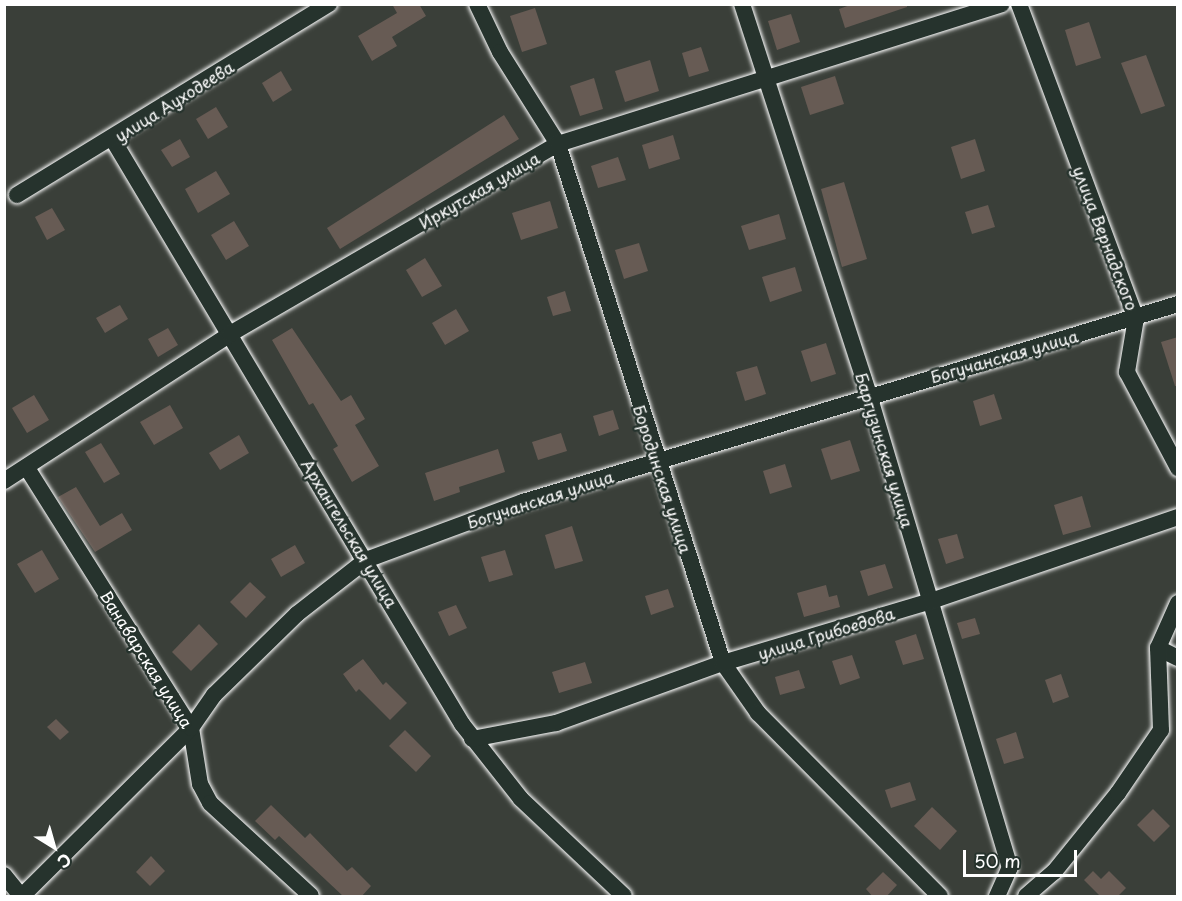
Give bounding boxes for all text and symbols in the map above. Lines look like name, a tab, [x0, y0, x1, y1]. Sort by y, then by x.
street label: улица Ауходеева	[111, 56, 237, 146]
street label: Иркутская улица	[415, 148, 543, 232]
street label: улица Вернадского	[1069, 163, 1143, 313]
street label: Богучанская улица	[928, 326, 1080, 386]
street label: Баргузинская улица	[852, 370, 918, 530]
street label: Бородинская улица	[630, 402, 696, 556]
street label: Архангельская улица	[298, 455, 402, 611]
street label: Богучанская улица	[464, 466, 616, 532]
street label: Ванаварская улица	[97, 586, 197, 732]
street label: улица Грибоедова	[755, 603, 897, 663]
north arrow	[24, 817, 84, 877]
scale bar	[966, 838, 1080, 876]
text: 50 m	[974, 847, 1021, 874]
text: С	[53, 848, 77, 875]

